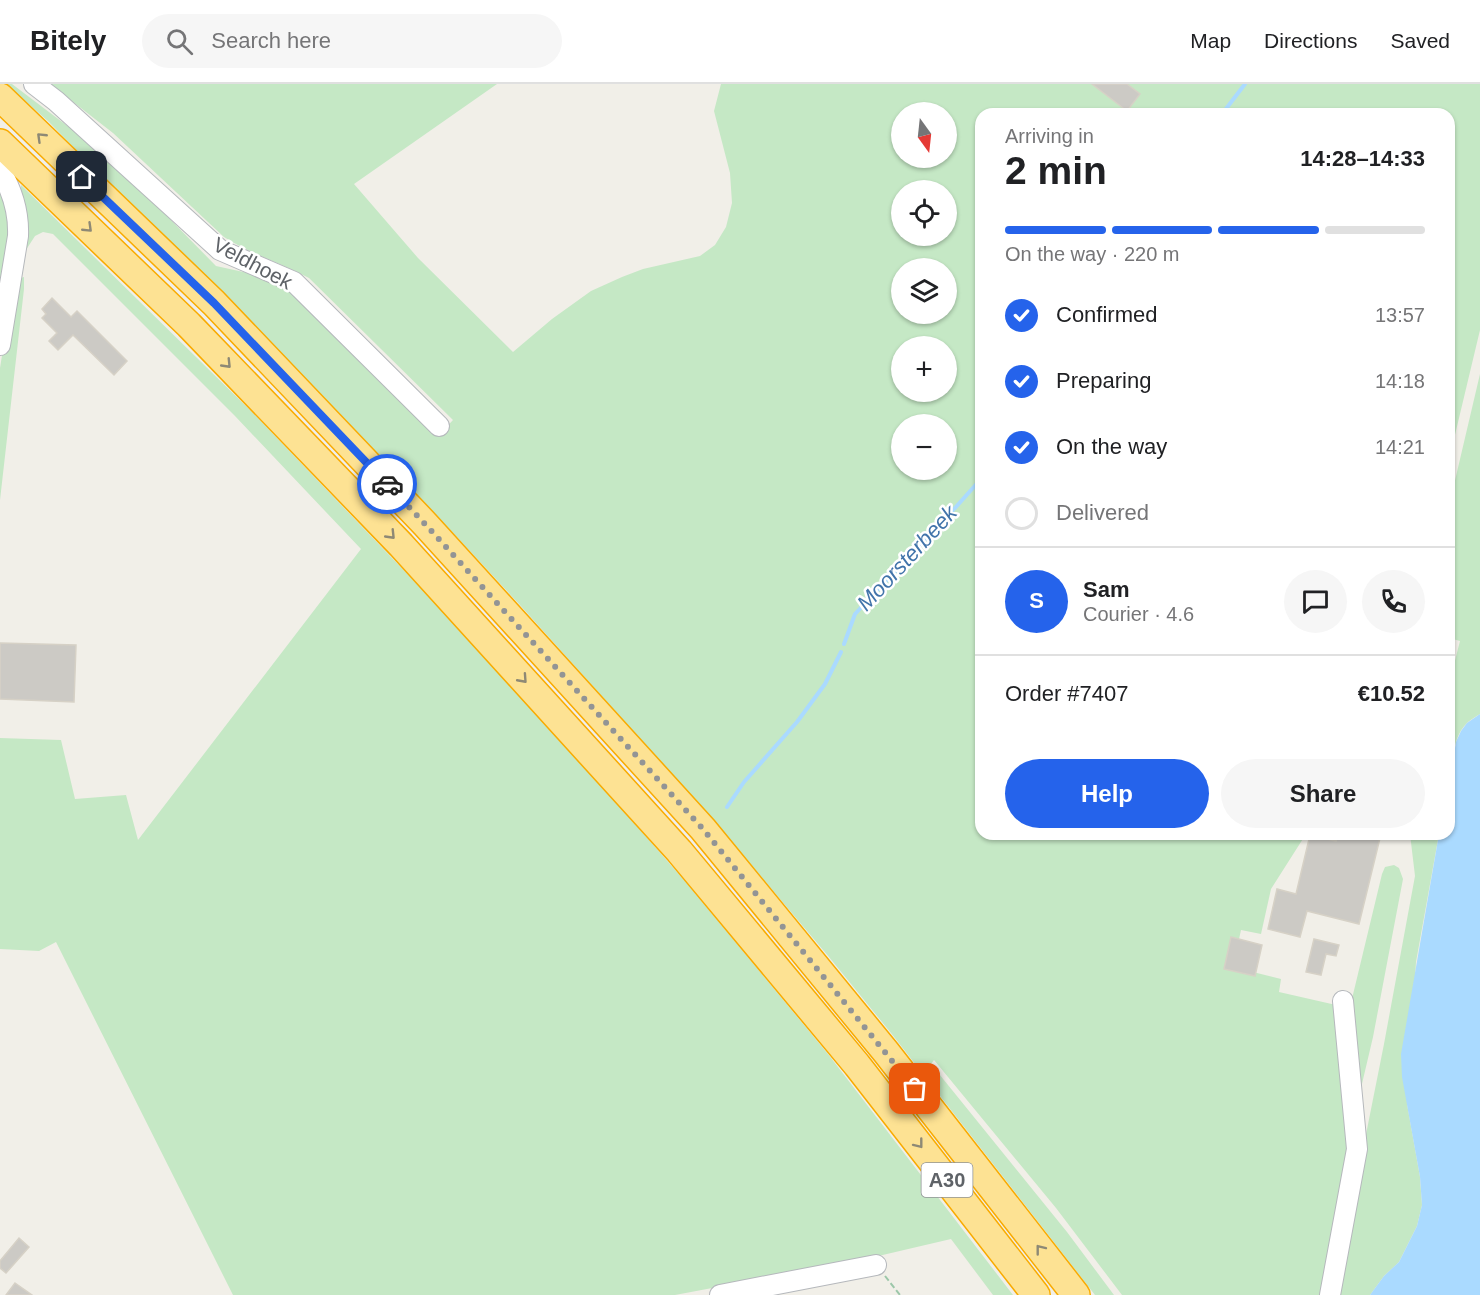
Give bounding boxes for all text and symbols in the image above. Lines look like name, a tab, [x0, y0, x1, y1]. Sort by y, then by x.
search box	[142, 14, 562, 68]
text: Bitely	[30, 25, 106, 56]
icon: search	[163, 25, 196, 58]
text: Search here	[211, 28, 331, 53]
text: Map	[1190, 29, 1231, 52]
text: Directions	[1264, 29, 1357, 52]
text: Saved	[1390, 29, 1450, 52]
north arrow	[891, 102, 957, 168]
map controls	[891, 102, 957, 480]
text: Arriving in	[1005, 125, 1094, 147]
one-way arrow	[37, 133, 48, 144]
text: 14:28–14:33	[1300, 146, 1425, 171]
text: 2 min	[1005, 149, 1107, 192]
pin	[56, 151, 107, 202]
icon: home	[65, 160, 98, 193]
button: locate	[891, 180, 957, 246]
one-way arrow	[80, 220, 91, 231]
street label: Veldhoek	[209, 233, 297, 294]
text: On the way · 220 m	[1005, 243, 1180, 265]
button: layers	[891, 258, 957, 324]
icon: check	[1005, 299, 1038, 332]
text: Confirmed	[1056, 302, 1157, 327]
text: 13:57	[1375, 304, 1425, 326]
button: +	[891, 336, 957, 402]
one-way arrow	[219, 357, 230, 368]
icon: check	[1005, 365, 1038, 398]
text: Preparing	[1056, 368, 1151, 393]
text: 14:18	[1375, 370, 1425, 392]
button: −	[891, 414, 957, 480]
icon: check	[1005, 431, 1038, 464]
text: On the way	[1056, 434, 1167, 459]
text: 14:21	[1375, 436, 1425, 458]
courier	[357, 454, 417, 514]
icon: car	[371, 468, 404, 501]
water label: Moorsterbeek	[852, 500, 963, 616]
text: Delivered	[1056, 500, 1149, 525]
one-way arrow	[384, 527, 395, 538]
button: chat	[1284, 570, 1347, 633]
button: phone	[1362, 570, 1425, 633]
text: Sam	[1083, 577, 1129, 602]
text: S	[1029, 588, 1044, 613]
text: Courier · 4.6	[1083, 603, 1194, 625]
one-way arrow	[516, 672, 527, 683]
text: Order #7407	[1005, 681, 1129, 706]
text: €10.52	[1358, 681, 1425, 706]
button: Help	[1005, 759, 1209, 828]
button: Share	[1221, 759, 1425, 828]
pin	[889, 1063, 940, 1114]
icon: bag	[898, 1072, 931, 1105]
one-way arrow	[912, 1137, 923, 1148]
road number: A30	[922, 1163, 972, 1197]
one-way arrow	[1037, 1245, 1048, 1256]

